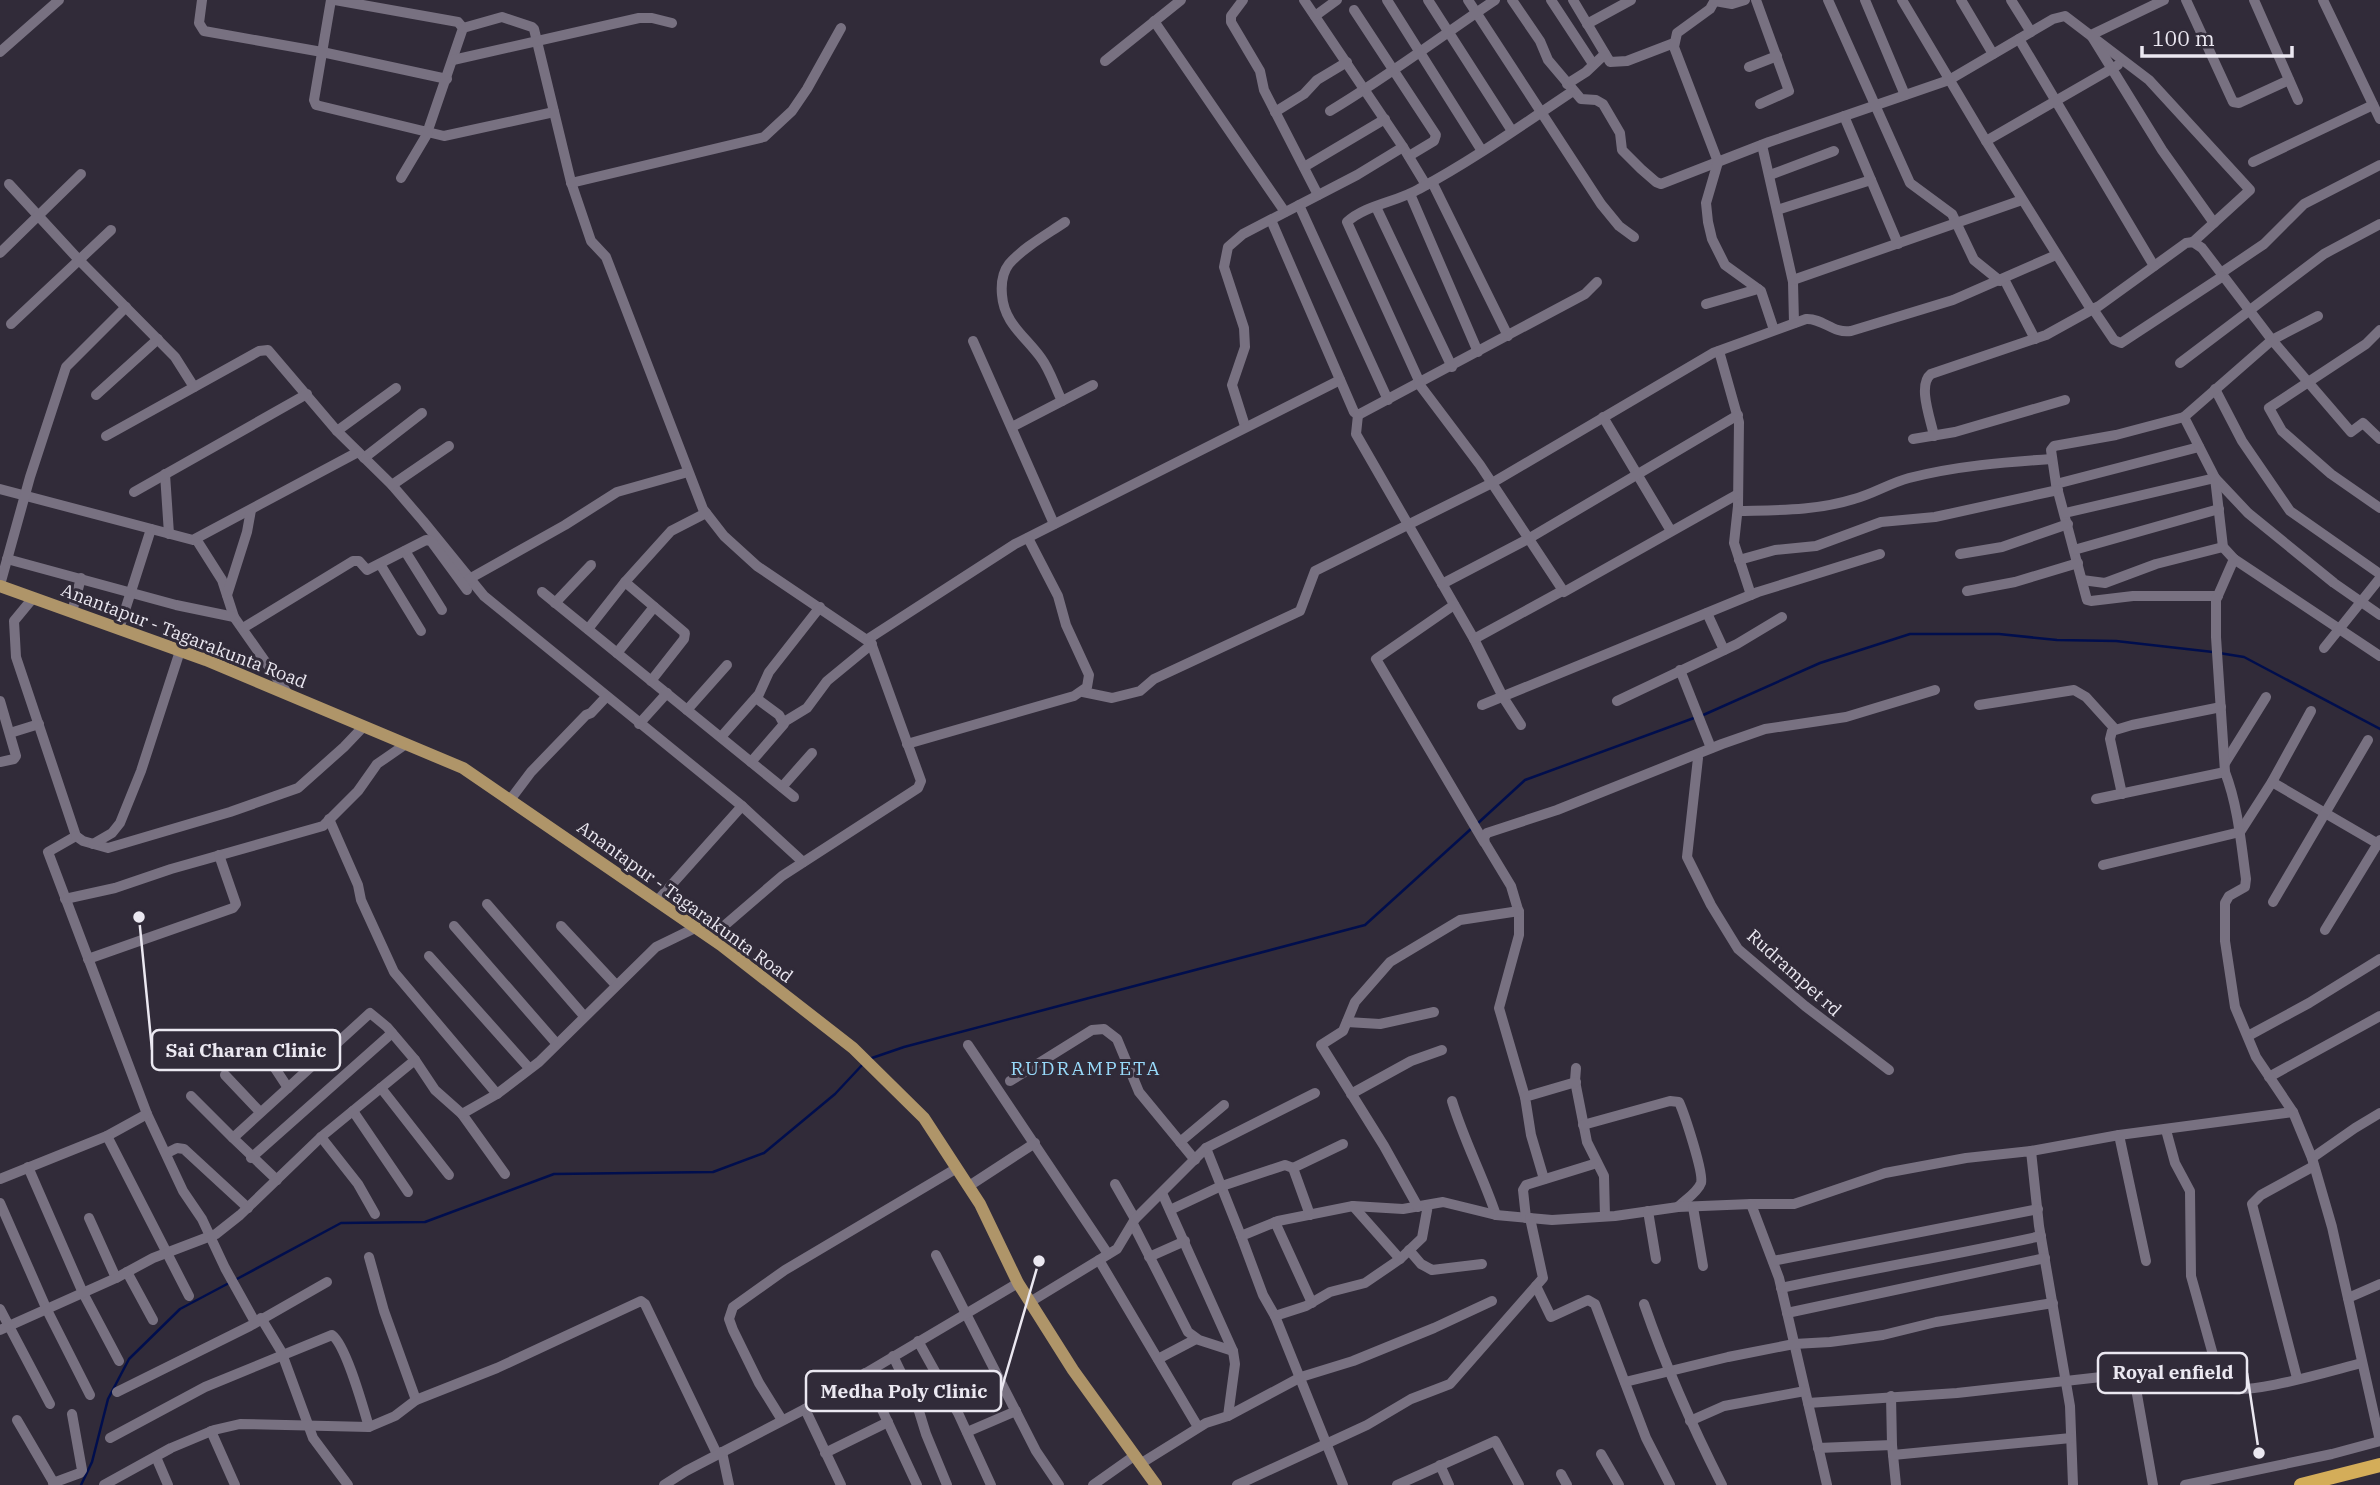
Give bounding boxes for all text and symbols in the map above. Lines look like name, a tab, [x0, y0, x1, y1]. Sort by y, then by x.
scale bar	[2142, 14, 2292, 58]
text: 100 m	[2152, 24, 2215, 52]
street label: Anantapur - Tagarakunta Road	[58, 578, 310, 693]
street label: Anantapur - Tagarakunta Road	[573, 815, 798, 988]
street label: Rudrampet rd	[1742, 924, 1846, 1021]
callout: Sai Charan Clinic	[152, 1030, 340, 1070]
text: Sai Charan Clinic	[166, 1038, 326, 1062]
district label: RUDRAMPETA	[1011, 1056, 1161, 1080]
callout: Royal enfield	[2098, 1353, 2247, 1393]
text: Royal enfield	[2112, 1360, 2234, 1384]
callout: Medha Poly Clinic	[806, 1371, 1001, 1411]
text: Medha Poly Clinic	[821, 1379, 987, 1403]

